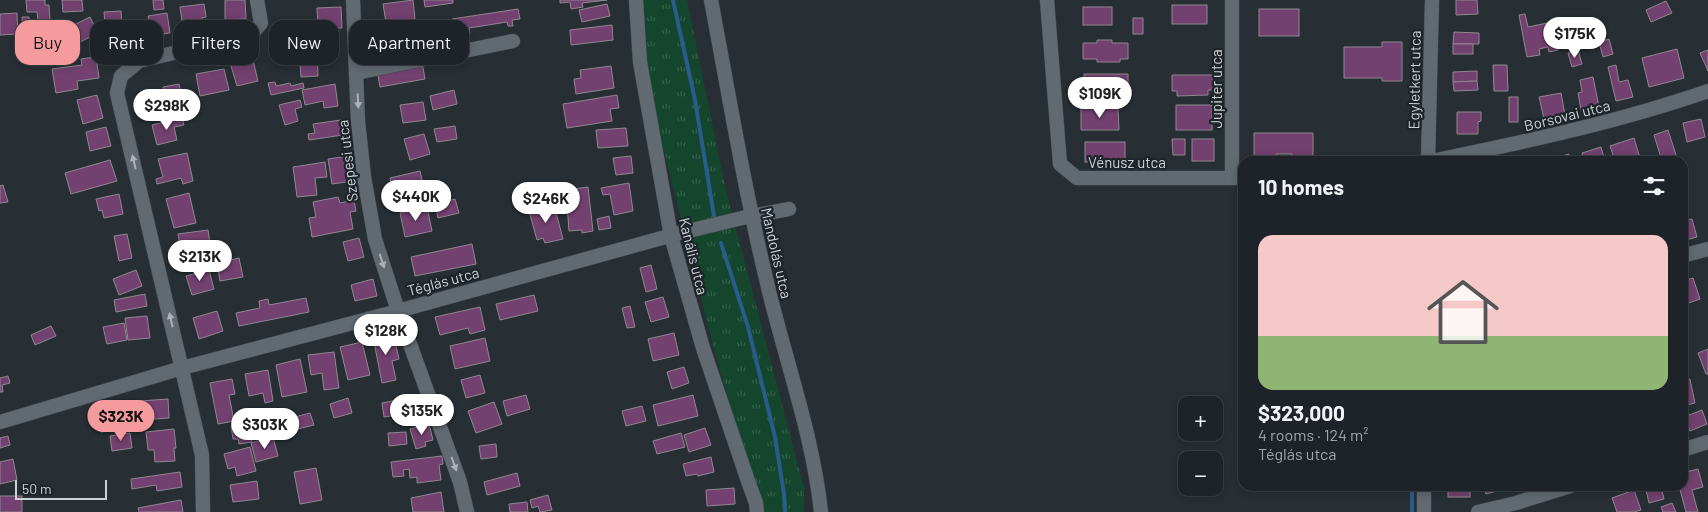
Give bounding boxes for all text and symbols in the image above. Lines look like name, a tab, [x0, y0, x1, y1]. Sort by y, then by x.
pin: $175K	[1540, 17, 1610, 59]
chip: Buy	[15, 20, 80, 65]
chip: Rent	[90, 20, 163, 65]
chip: Filters	[173, 20, 259, 65]
chip: New	[269, 20, 339, 65]
chip: Apartment	[349, 20, 469, 65]
text: $175K	[1554, 23, 1596, 42]
street label: Egyletkert utca	[1404, 30, 1424, 130]
street label: Jupiter utca	[1207, 49, 1225, 129]
pin: $109K	[1065, 76, 1135, 119]
text: $109K	[1079, 83, 1121, 102]
pin: $298K	[132, 88, 202, 131]
one-way arrow	[354, 93, 362, 109]
text: $298K	[144, 95, 190, 114]
street label: Borsovai utca	[1522, 96, 1612, 134]
street label: Szepesi utca	[333, 119, 361, 203]
street label: Vénusz utca	[1088, 153, 1166, 171]
one-way arrow	[130, 154, 138, 170]
icon: filters	[1640, 172, 1668, 200]
text: 10 homes	[1258, 174, 1344, 199]
pin: $440K	[381, 180, 451, 222]
pin: $246K	[511, 182, 581, 224]
text: $440K	[392, 186, 440, 205]
text: $246K	[523, 188, 569, 207]
street label: Mandolás utca	[758, 206, 796, 300]
street label: Kanális utca	[676, 216, 712, 296]
pin: $213K	[165, 240, 235, 282]
text: $213K	[179, 246, 221, 265]
one-way arrow	[378, 254, 386, 269]
street label: Téglás utca	[405, 263, 481, 299]
icon: home	[1418, 267, 1508, 357]
one-way arrow	[167, 313, 175, 328]
pin: $128K	[351, 314, 421, 356]
text: $128K	[365, 320, 407, 339]
pin: $135K	[387, 394, 457, 436]
map controls	[1178, 396, 1223, 496]
button: +	[1178, 396, 1223, 441]
pin: $323K	[86, 400, 156, 442]
text: $135K	[401, 400, 443, 419]
text: $323,000	[1258, 400, 1345, 425]
text: $323K	[98, 406, 144, 425]
pin: $303K	[230, 408, 300, 450]
text: $303K	[242, 414, 288, 433]
text: 4 rooms · 124 m²	[1258, 425, 1369, 444]
text: Téglás utca	[1258, 444, 1336, 463]
button: −	[1178, 451, 1223, 496]
one-way arrow	[450, 457, 458, 472]
scale bar	[15, 477, 108, 500]
text: 50 m	[22, 480, 51, 497]

